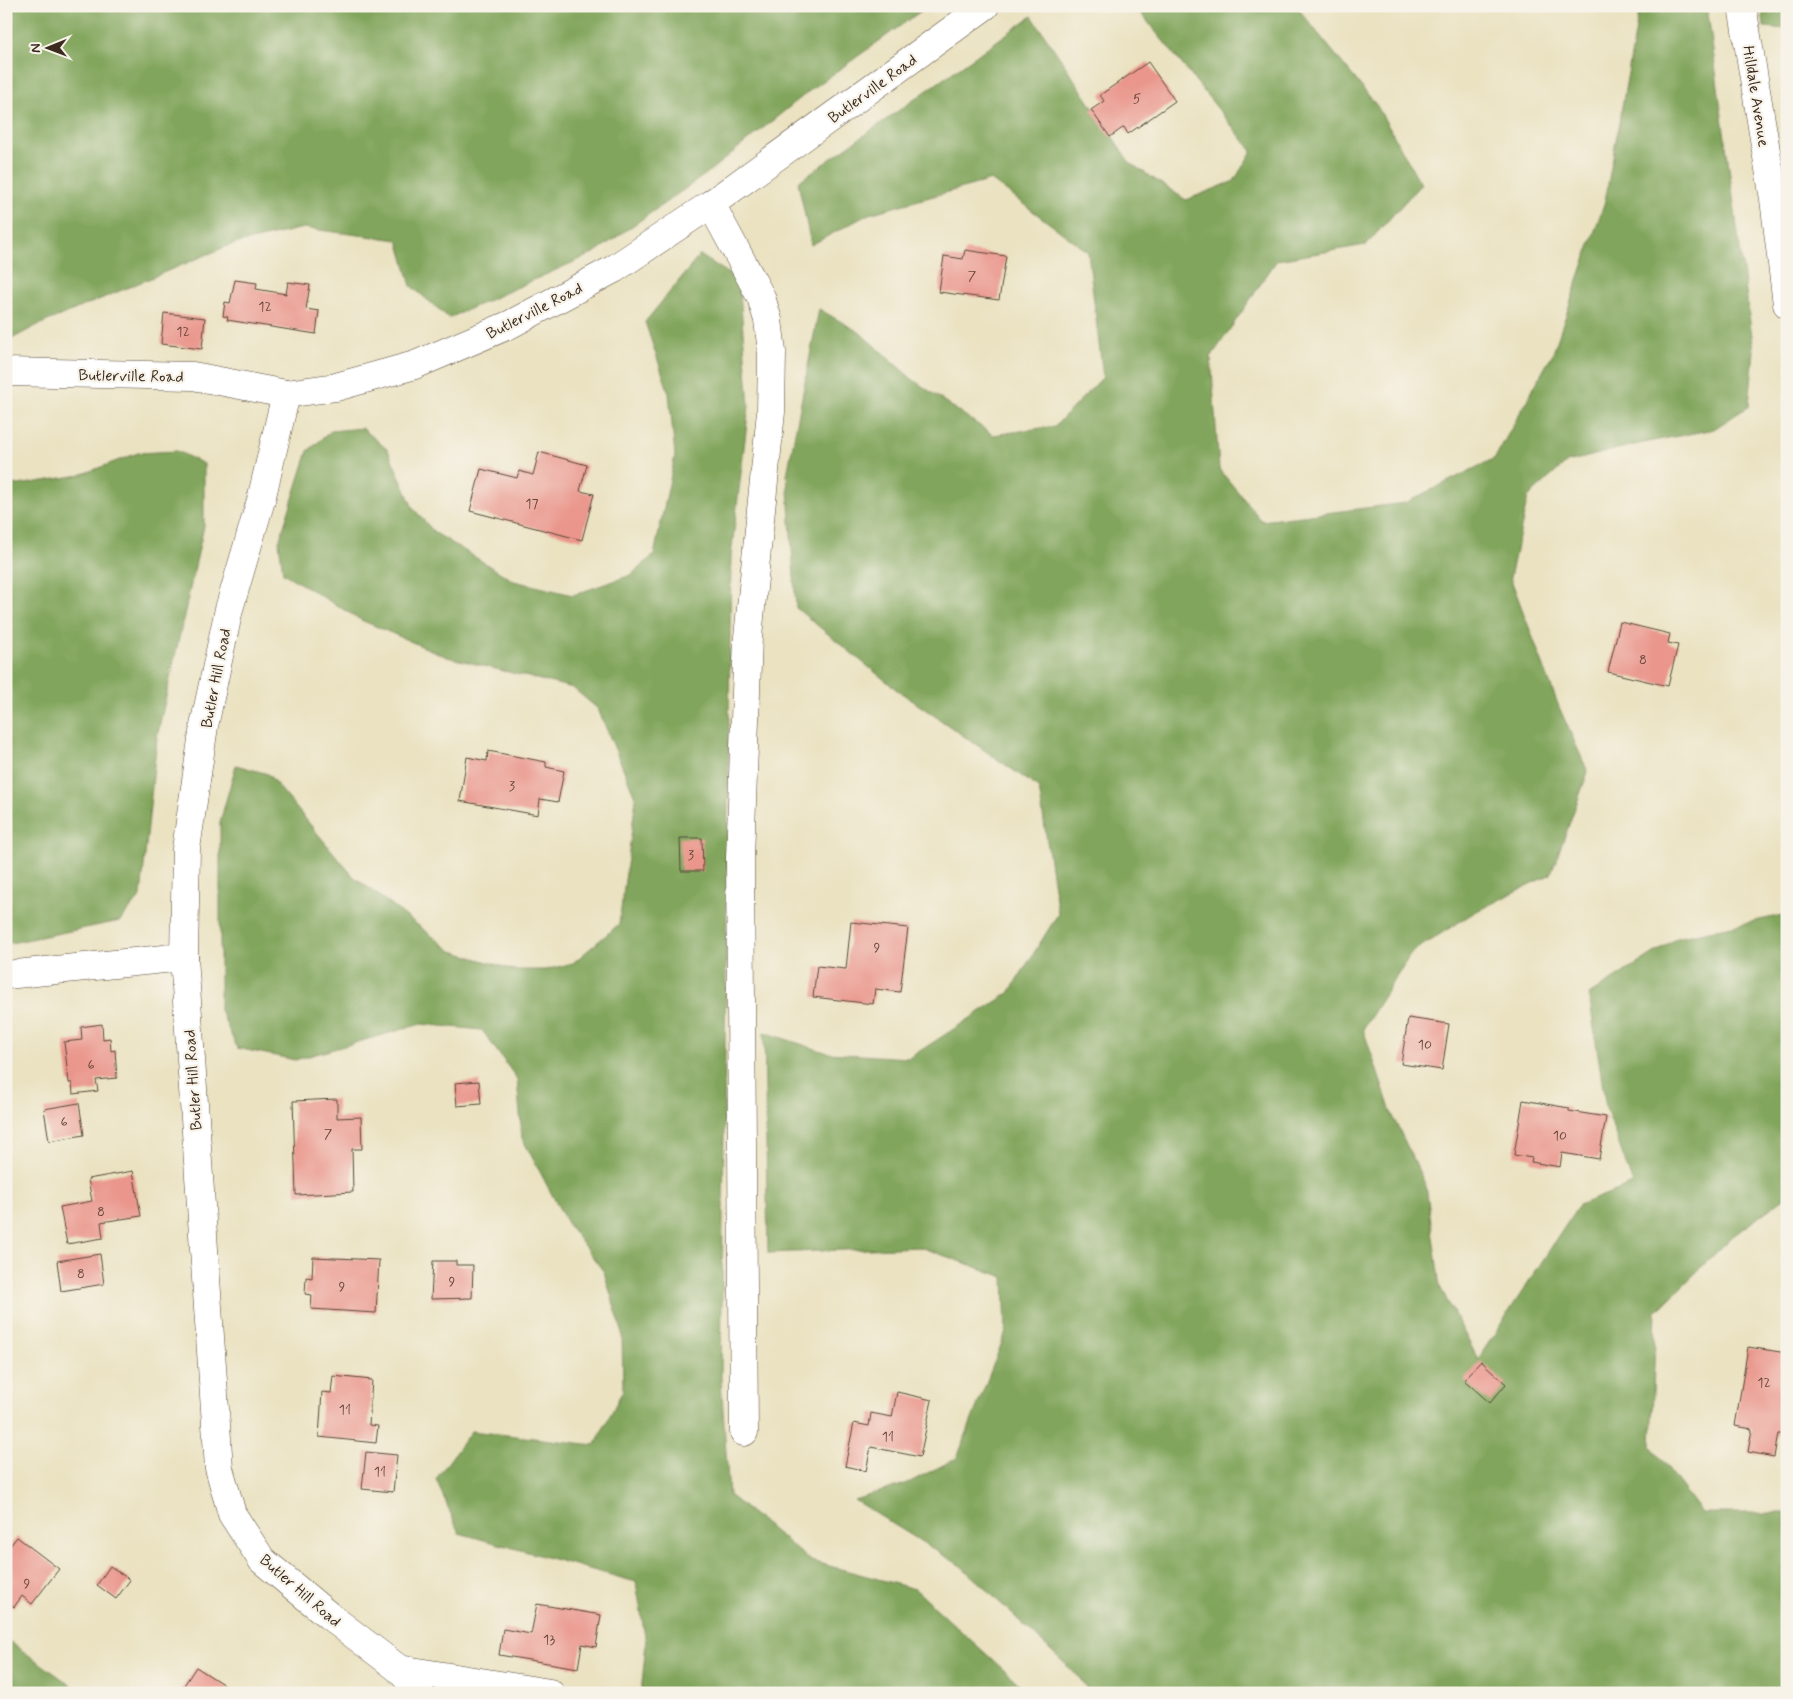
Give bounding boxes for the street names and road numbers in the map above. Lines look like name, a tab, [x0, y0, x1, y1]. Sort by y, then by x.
street label: Hilldale Avenue	[1737, 44, 1774, 148]
street label: Butlerville Road	[824, 50, 922, 129]
street label: Butlerville Road	[483, 278, 586, 345]
street label: Butlerville Road	[78, 365, 184, 388]
street label: Butler Hill Road	[197, 627, 236, 730]
street label: Butler Hill Road	[179, 1029, 208, 1131]
street label: Butler Hill Road	[255, 1550, 345, 1632]

